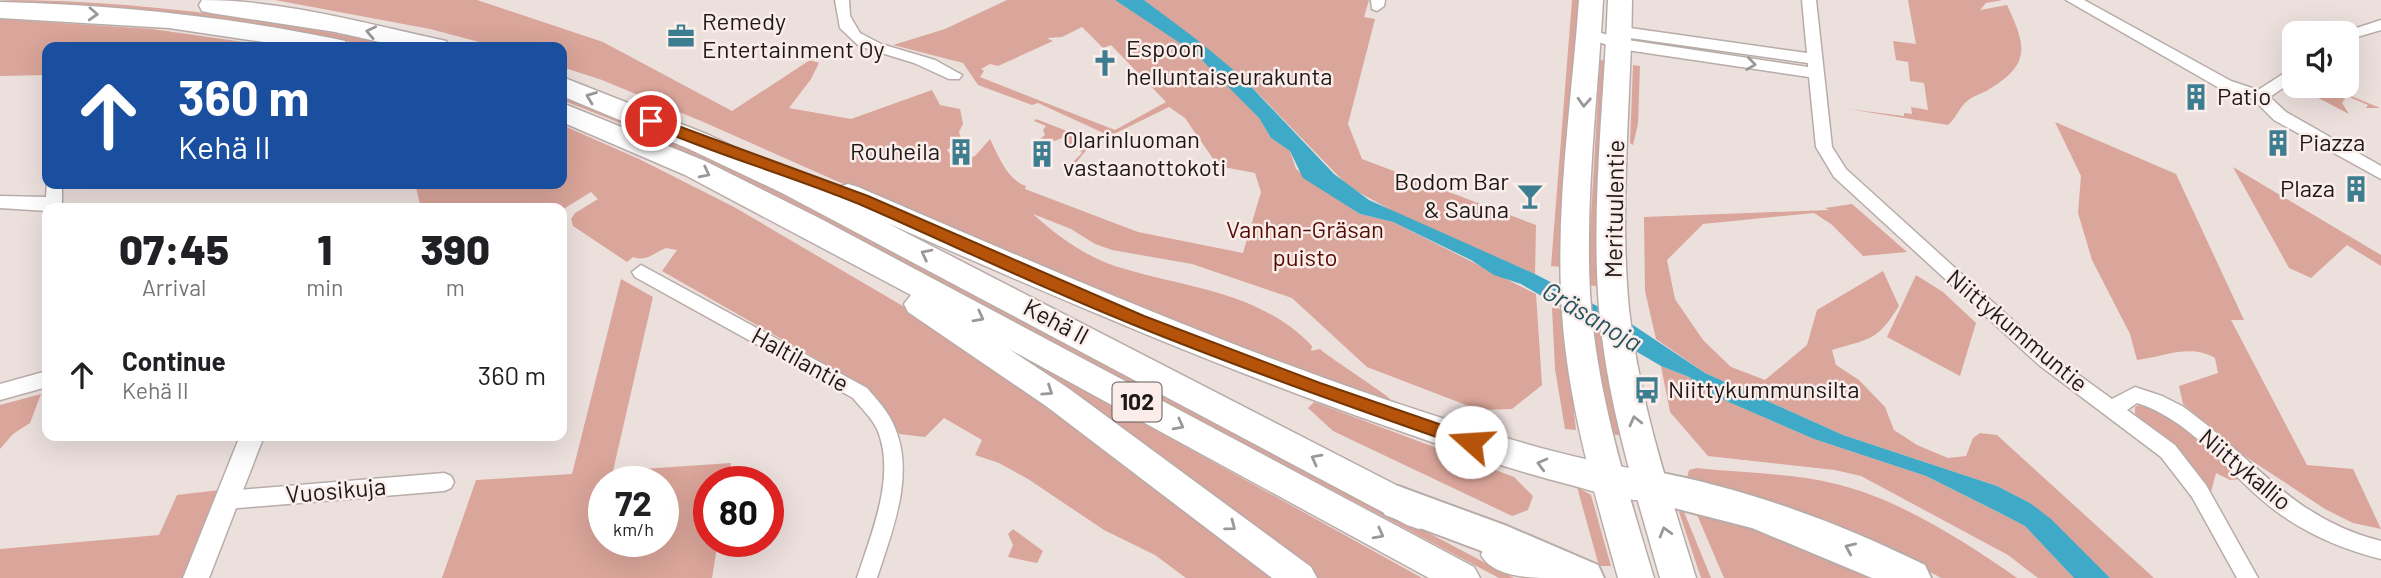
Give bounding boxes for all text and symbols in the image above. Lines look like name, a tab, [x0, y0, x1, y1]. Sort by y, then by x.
one-way arrow	[87, 6, 98, 21]
place label: Remedy Entertainment Oy	[702, 6, 885, 63]
office icon: Remedy Entertainment Oy	[666, 21, 696, 51]
map controls	[2282, 21, 2359, 98]
button: sound	[2282, 21, 2359, 98]
one-way arrow	[365, 25, 377, 40]
place label: Espoon helluntaiseurakunta	[1126, 33, 1333, 90]
church icon: Espoon helluntaiseurakunta	[1090, 48, 1120, 78]
one-way arrow	[1746, 56, 1757, 71]
text: 360 m	[178, 67, 309, 126]
icon: ahead	[63, 70, 154, 161]
place label: Patio	[2217, 81, 2271, 110]
building icon: Patio	[2181, 82, 2211, 112]
one-way arrow	[586, 91, 598, 105]
pin	[621, 91, 681, 151]
one-way arrow	[1577, 97, 1592, 108]
icon: arrive	[632, 102, 670, 140]
place label: Olarinluoman vastaanottokoti	[1063, 124, 1226, 181]
text: Kehä II	[178, 127, 271, 165]
place label: Piazza	[2299, 127, 2365, 156]
building icon: Piazza	[2263, 128, 2293, 158]
place label: Rouheila	[850, 136, 940, 165]
building icon: Rouheila	[946, 137, 976, 167]
building icon: Olarinluoman vastaanottokoti	[1027, 139, 1057, 169]
street label: Merituulentie	[1598, 140, 1629, 278]
one-way arrow	[698, 165, 710, 179]
place label: Bodom Bar & Sauna	[1394, 166, 1509, 223]
place label: Plaza	[2280, 173, 2335, 202]
building icon: Plaza	[2341, 174, 2371, 204]
bar icon: Bodom Bar & Sauna	[1515, 181, 1545, 211]
park label: Vanhan-Gräsan puisto	[1226, 214, 1384, 271]
text: 07:45	[119, 223, 229, 273]
text: 1	[317, 223, 332, 273]
text: 390	[420, 223, 490, 273]
one-way arrow	[921, 249, 933, 263]
street label: Niittykummuntie	[1942, 262, 2094, 397]
text: Arrival	[142, 273, 206, 301]
text: min	[306, 273, 343, 301]
text: m	[446, 273, 465, 301]
water label: Gräsanoja	[1537, 274, 1648, 357]
street label: Kehä II	[1019, 292, 1094, 350]
one-way arrow	[972, 309, 984, 322]
street label: Haltilantie	[747, 320, 854, 397]
text: Continue	[122, 345, 226, 376]
icon: ahead	[63, 356, 101, 394]
text: 360 m	[478, 359, 546, 390]
place label: Niittykummunsilta	[1668, 374, 1860, 403]
bus stop icon: Niittykummunsilta	[1632, 375, 1662, 405]
text: Kehä II	[122, 376, 189, 404]
one-way arrow	[1040, 382, 1053, 395]
road number: 102	[1112, 382, 1162, 422]
position arrow	[1434, 405, 1508, 479]
one-way arrow	[1629, 415, 1643, 427]
one-way arrow	[1172, 417, 1184, 430]
street label: Niittykallio	[2194, 422, 2298, 516]
one-way arrow	[1310, 454, 1323, 468]
one-way arrow	[1536, 458, 1548, 472]
speed limit sign: 80	[693, 466, 784, 557]
street label: Vuosikuja	[285, 471, 387, 508]
text: 72	[615, 481, 652, 523]
one-way arrow	[1223, 517, 1235, 530]
text: km/h	[613, 518, 654, 540]
one-way arrow	[1372, 525, 1384, 539]
one-way arrow	[1658, 527, 1673, 539]
one-way arrow	[1845, 542, 1857, 556]

